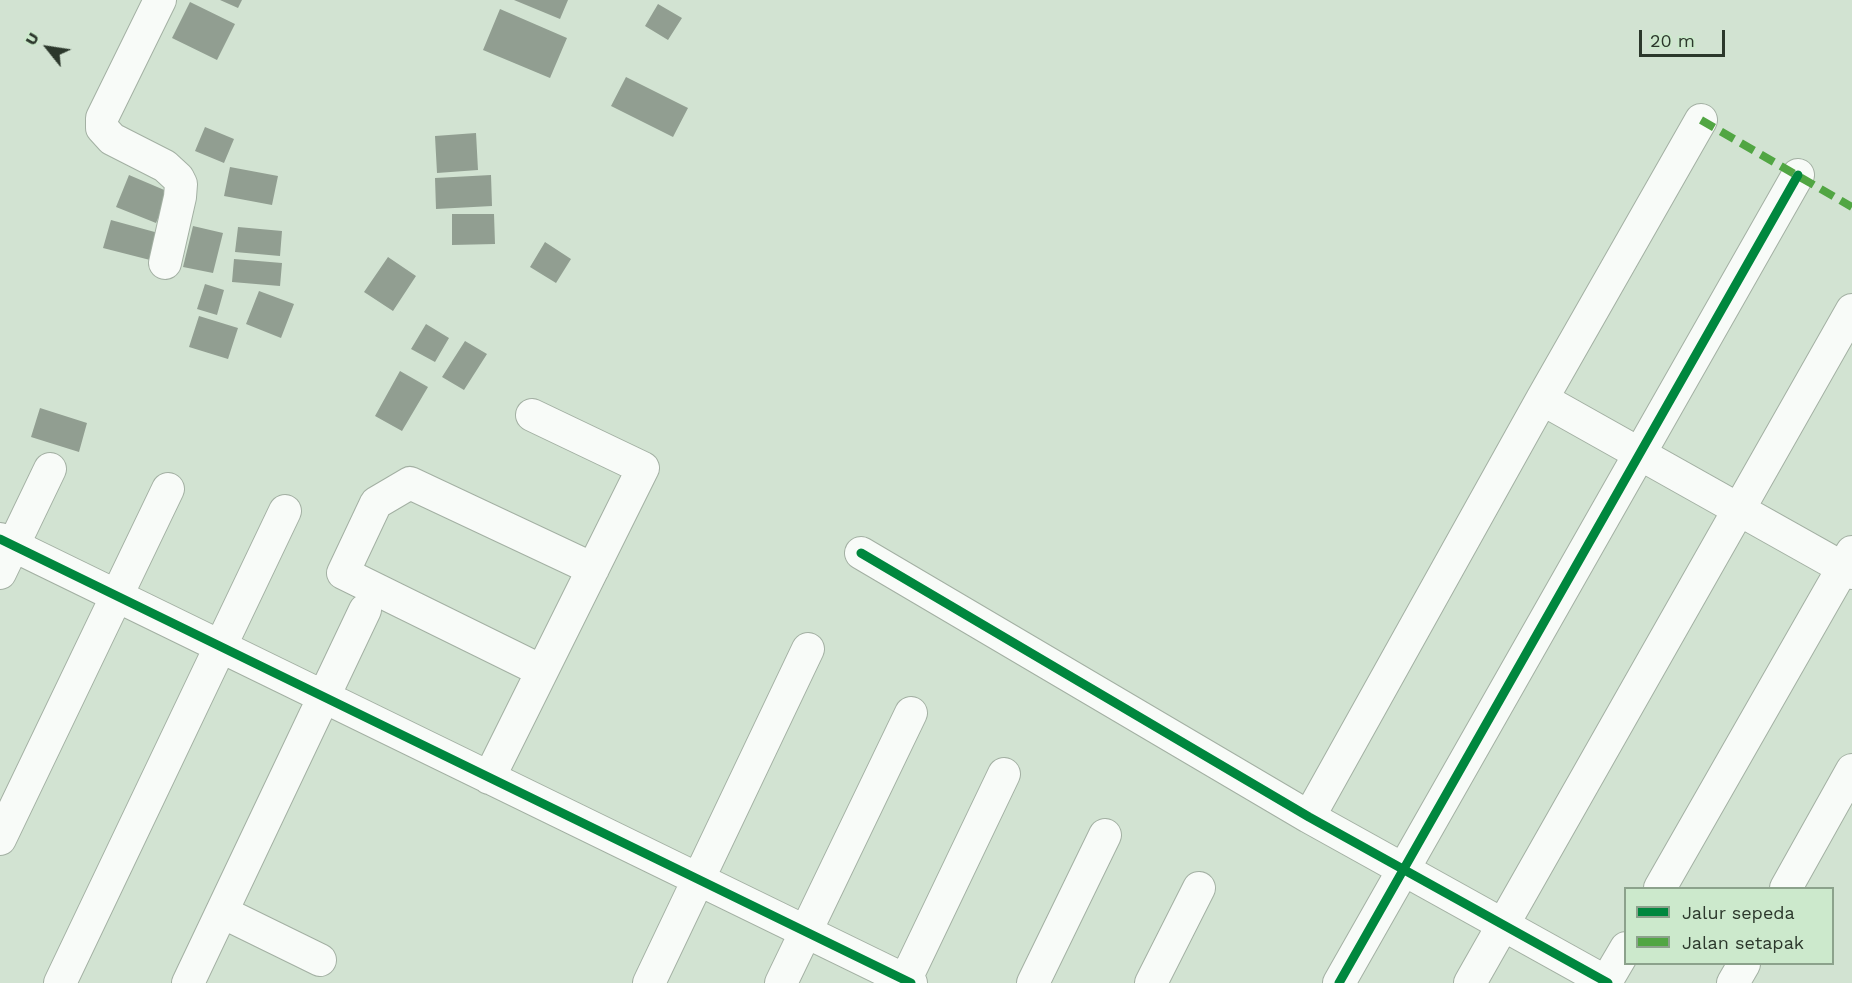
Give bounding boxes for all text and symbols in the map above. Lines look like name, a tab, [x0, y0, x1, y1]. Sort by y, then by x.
north arrow	[18, 18, 78, 78]
scale bar	[1642, 18, 1728, 56]
text: U	[21, 29, 43, 48]
text: 20 m	[1650, 30, 1695, 51]
legend	[1624, 887, 1834, 965]
text: Jalur sepeda	[1682, 902, 1795, 923]
text: Jalan setapak	[1682, 932, 1804, 953]

